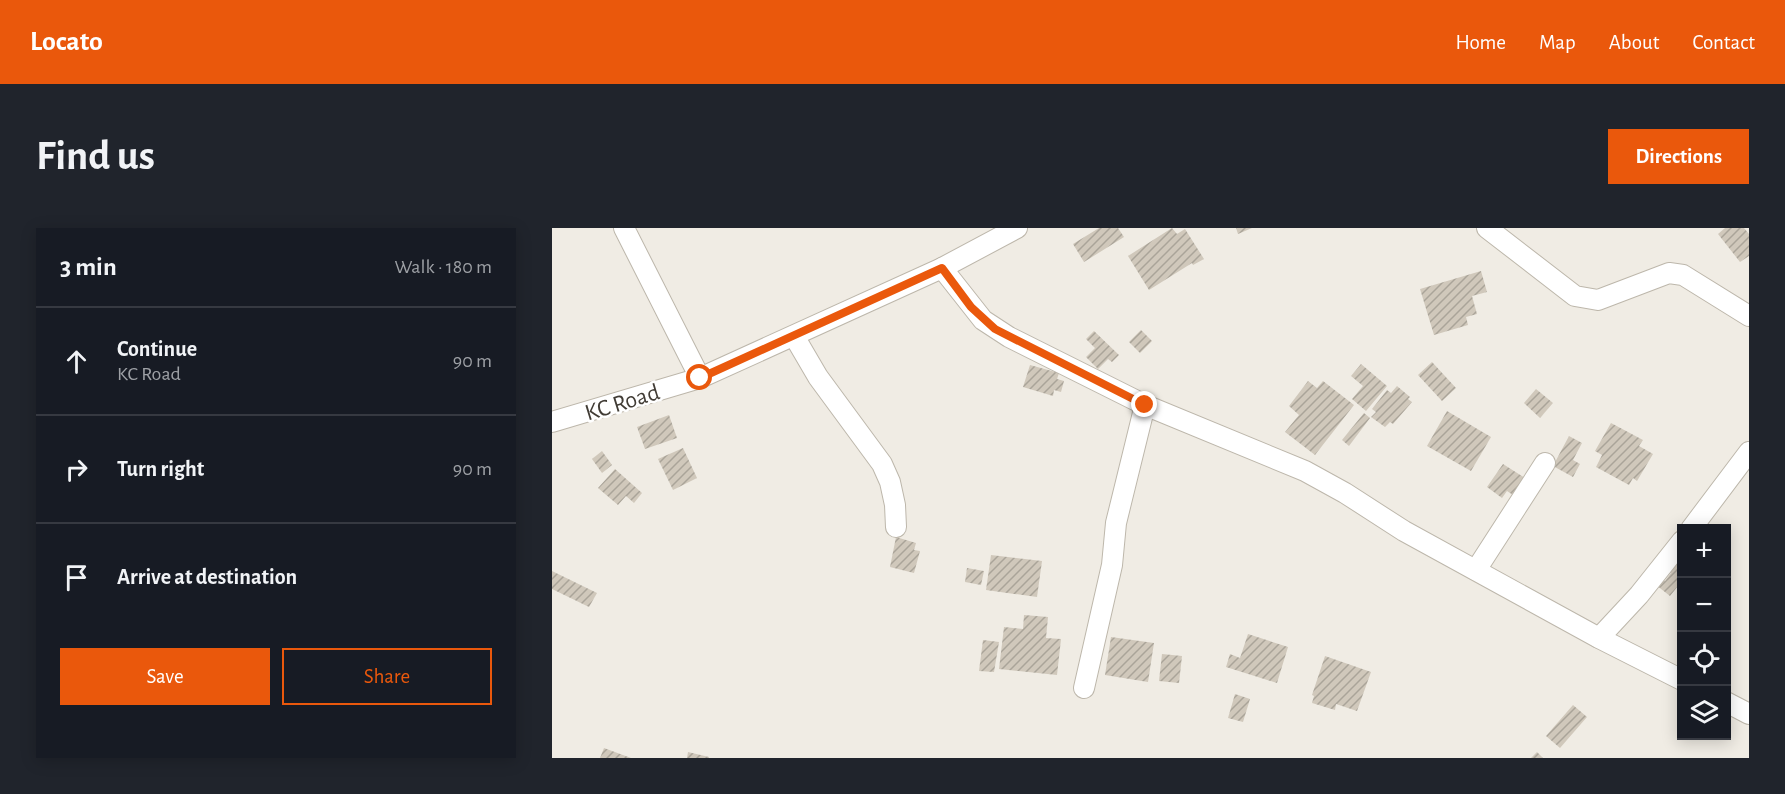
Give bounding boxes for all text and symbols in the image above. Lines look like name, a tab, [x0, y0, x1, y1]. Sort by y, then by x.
text: Locato	[30, 28, 103, 56]
text: Home	[1455, 32, 1506, 53]
text: Map	[1539, 32, 1576, 53]
text: About	[1609, 32, 1659, 53]
text: Contact	[1692, 32, 1755, 53]
button: Directions	[1608, 129, 1749, 184]
text: Find us	[36, 135, 155, 177]
text: 3 min	[60, 254, 117, 280]
text: Walk · 180 m	[395, 257, 492, 277]
text: Continue	[117, 338, 197, 360]
icon: ahead	[60, 345, 93, 378]
text: 90 m	[453, 351, 492, 371]
text: KC Road	[117, 364, 181, 384]
route start	[686, 364, 712, 390]
street label: KC Road	[582, 380, 663, 426]
route end	[1131, 391, 1157, 417]
icon: right	[60, 453, 93, 486]
text: Turn right	[117, 458, 204, 480]
text: 90 m	[453, 459, 492, 479]
map controls	[1677, 524, 1731, 740]
button: +	[1677, 524, 1731, 578]
icon: arrive	[60, 561, 93, 594]
text: Arrive at destination	[117, 566, 297, 588]
button: −	[1677, 578, 1731, 632]
button: locate	[1677, 632, 1731, 686]
button: Save	[60, 648, 270, 705]
button: Share	[282, 648, 492, 705]
button: layers	[1677, 686, 1731, 740]

